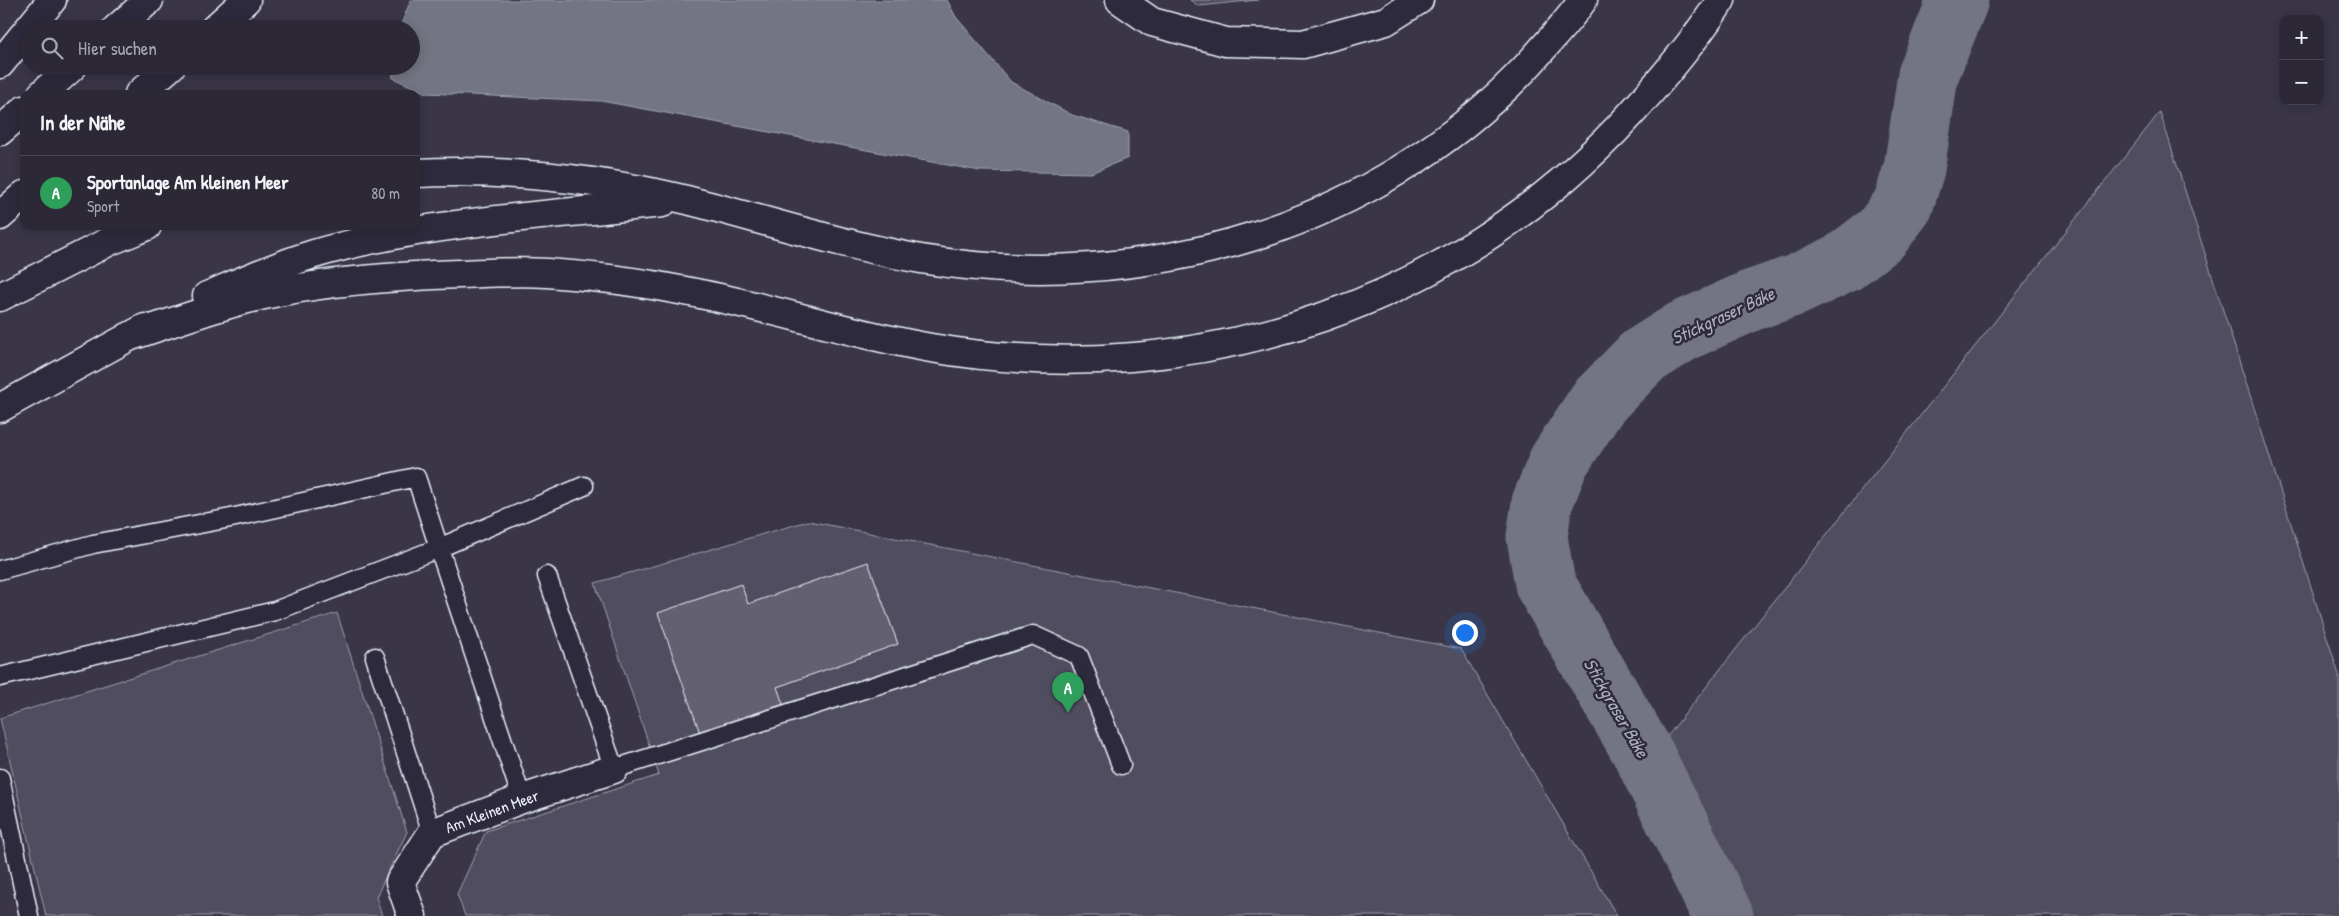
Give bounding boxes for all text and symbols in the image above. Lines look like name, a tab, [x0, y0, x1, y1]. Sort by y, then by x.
map controls	[2279, 15, 2324, 105]
button: +	[2279, 15, 2324, 60]
search box	[20, 20, 420, 75]
icon: search	[38, 34, 66, 62]
text: Hier suchen	[78, 35, 157, 61]
button: −	[2279, 60, 2324, 105]
text: In der Nähe	[40, 108, 125, 137]
text: Sportanlage Am kleinen Meer	[87, 169, 288, 195]
text: A	[52, 182, 60, 204]
text: 80 m	[371, 182, 400, 204]
text: Sport	[87, 195, 119, 217]
water label: Stickgraser Bäke	[1667, 280, 1779, 350]
your location	[1452, 620, 1478, 646]
water label: Stickgraser Bäke	[1578, 653, 1655, 763]
pin: A	[1052, 672, 1084, 713]
street label: Am Kleinen Meer	[442, 784, 542, 838]

